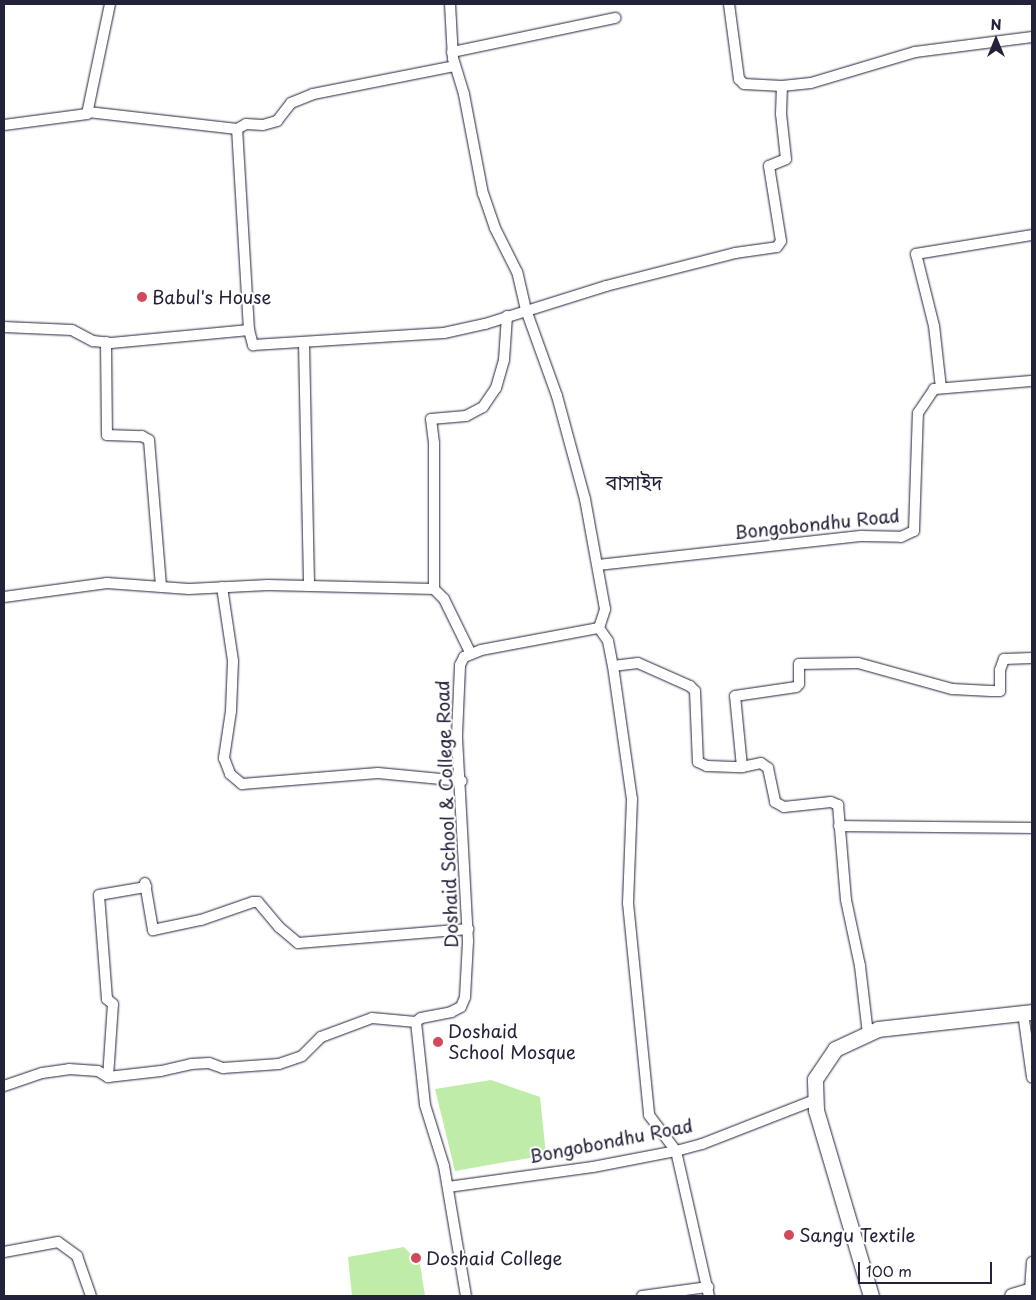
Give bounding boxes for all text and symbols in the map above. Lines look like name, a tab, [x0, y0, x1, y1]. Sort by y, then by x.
text: N	[990, 14, 1002, 35]
north arrow	[971, 15, 1021, 65]
place label: Babul's House	[152, 286, 271, 308]
marker: Babul's House	[136, 291, 148, 303]
district label: বাসাইদ	[606, 470, 662, 494]
street label: Bongobondhu Road	[733, 505, 901, 543]
street label: Doshaid School & College Road	[432, 679, 462, 949]
place label: Doshaid School Mosque	[448, 1021, 576, 1064]
marker: Doshaid School Mosque	[432, 1036, 444, 1048]
street label: Bongobondhu Road	[527, 1114, 695, 1168]
place label: Sangu Textile	[799, 1224, 915, 1246]
marker: Sangu Textile	[783, 1229, 795, 1241]
place label: Doshaid College	[426, 1247, 564, 1269]
marker: Doshaid College	[410, 1252, 422, 1264]
scale bar	[861, 1252, 995, 1284]
text: 100 m	[866, 1259, 912, 1282]

